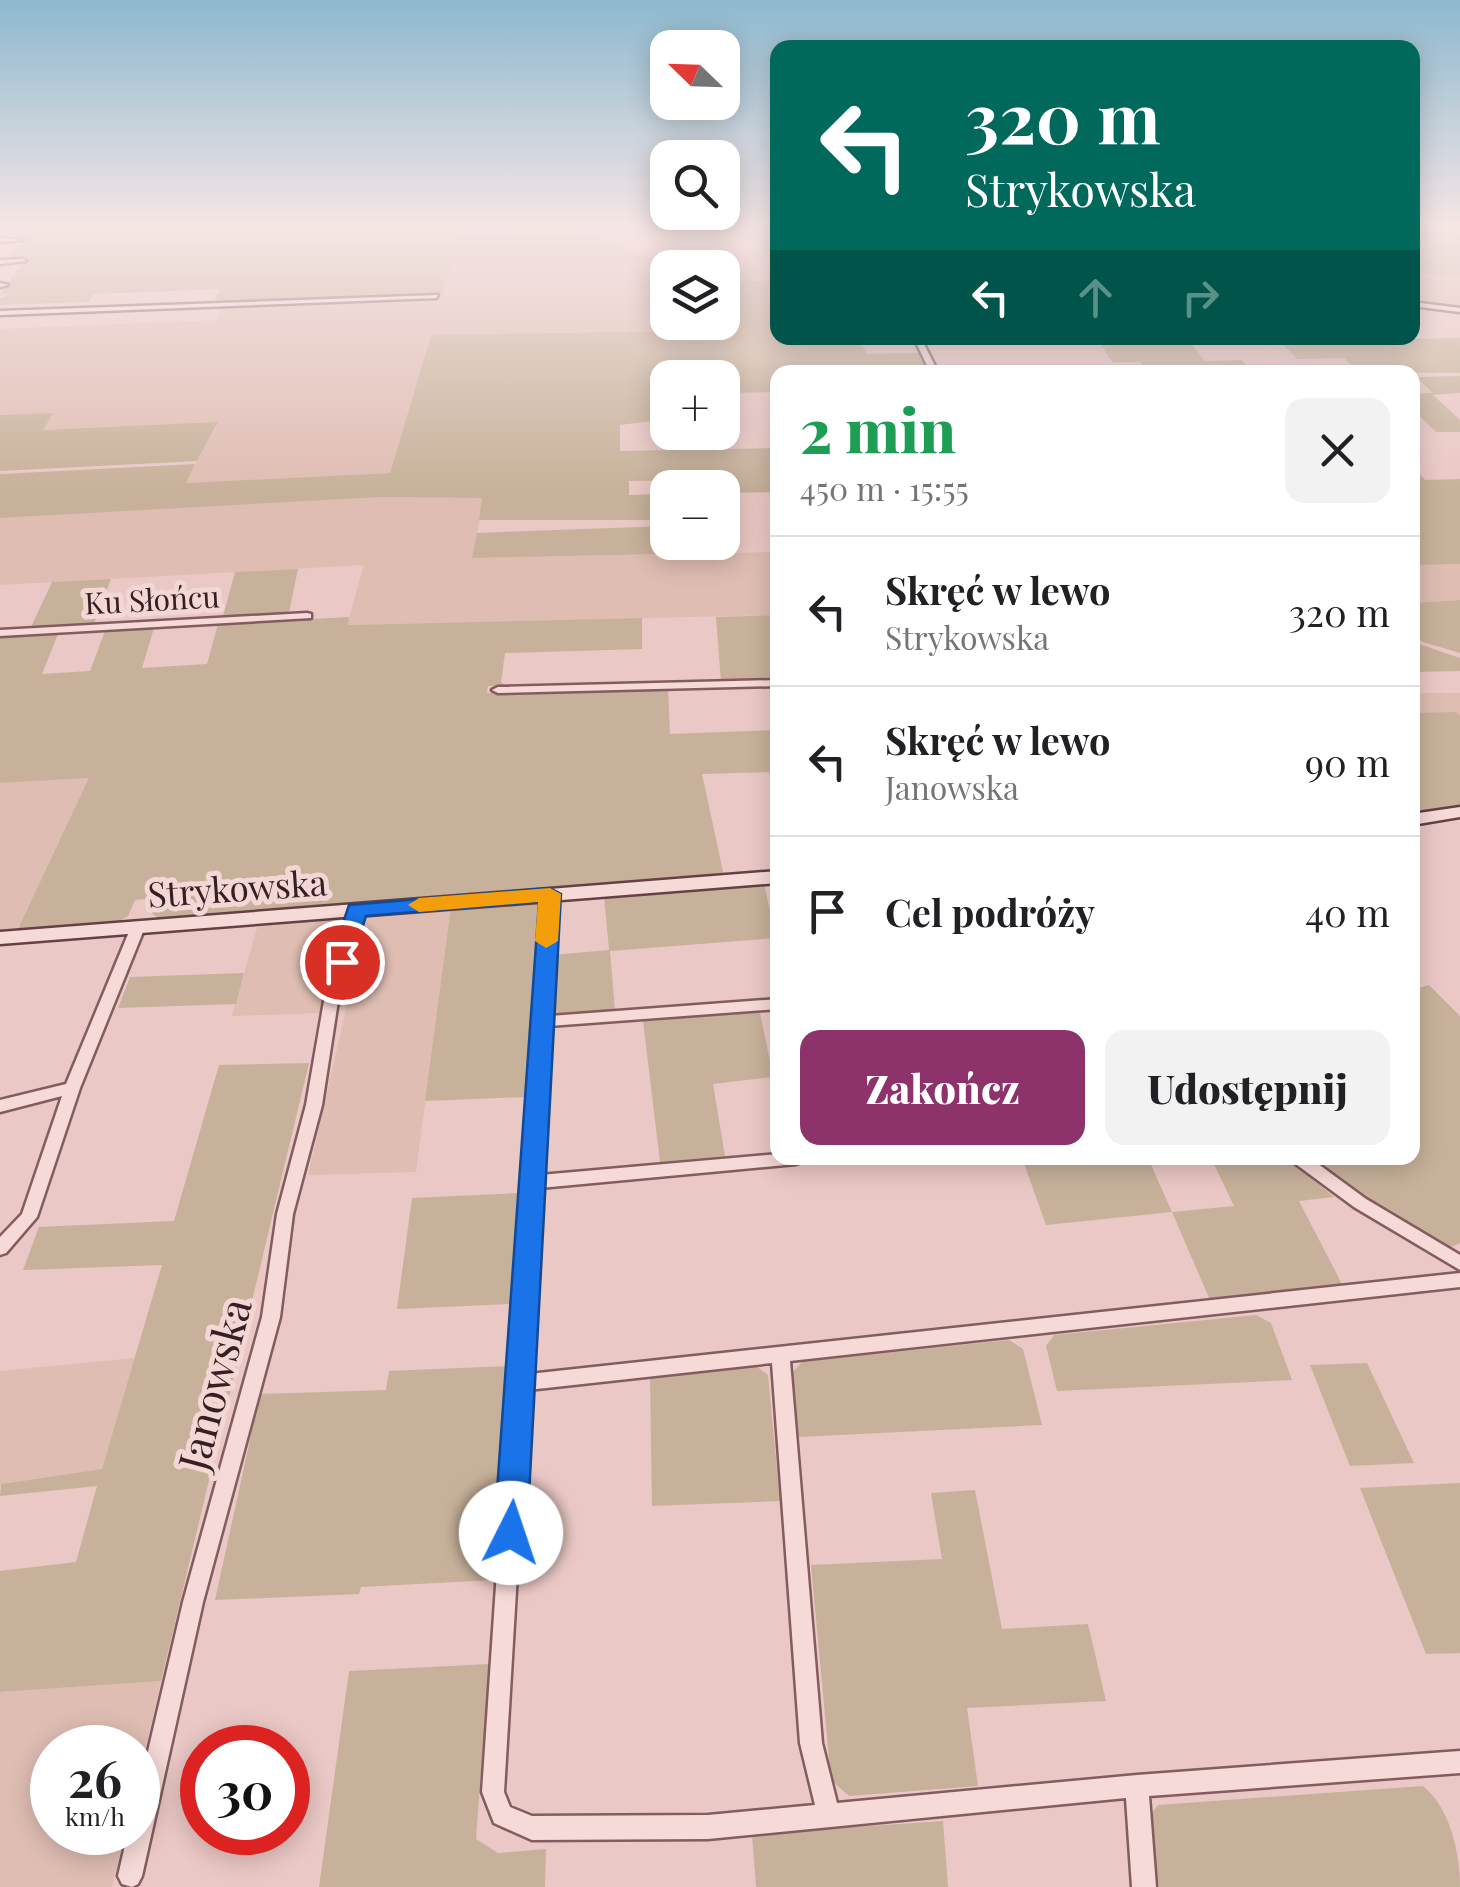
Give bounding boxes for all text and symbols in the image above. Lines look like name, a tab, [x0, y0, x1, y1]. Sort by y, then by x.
north arrow	[650, 30, 740, 120]
map controls	[650, 30, 740, 560]
text: 320 m	[965, 68, 1161, 162]
icon: left	[800, 80, 930, 210]
button: search	[650, 140, 740, 230]
text: Strykowska	[965, 158, 1196, 218]
button: layers	[650, 250, 740, 340]
icon: left	[963, 270, 1018, 325]
icon: ahead	[1068, 270, 1123, 325]
icon: right	[1173, 270, 1228, 325]
button: +	[650, 360, 740, 450]
text: 2 min	[800, 388, 956, 468]
button: close	[1285, 398, 1390, 503]
text: 450 m · 15:55	[800, 466, 969, 509]
button: −	[650, 470, 740, 560]
text: Skręć w lewo	[885, 564, 1110, 615]
street label: Ku Słońcu	[83, 575, 221, 623]
icon: left	[800, 584, 855, 639]
text: 320 m	[1289, 586, 1390, 637]
text: Strykowska	[885, 615, 1049, 658]
text: Skręć w lewo	[885, 714, 1110, 765]
icon: left	[800, 734, 855, 789]
text: 90 m	[1305, 736, 1390, 787]
text: Janowska	[885, 765, 1019, 808]
street label: Strykowska	[146, 857, 329, 917]
icon: arrive	[800, 884, 855, 939]
text: Cel podróży	[885, 886, 1095, 937]
text: 40 m	[1305, 886, 1390, 937]
pin	[300, 920, 385, 1005]
icon: arrive	[315, 935, 370, 990]
button: Zakończ	[800, 1030, 1085, 1145]
button: Udostępnij	[1105, 1030, 1390, 1145]
street label: Janowska	[163, 1292, 263, 1477]
position arrow	[459, 1481, 563, 1585]
speed limit sign: 30	[180, 1725, 310, 1855]
text: 26	[68, 1744, 122, 1811]
text: km/h	[65, 1799, 125, 1832]

